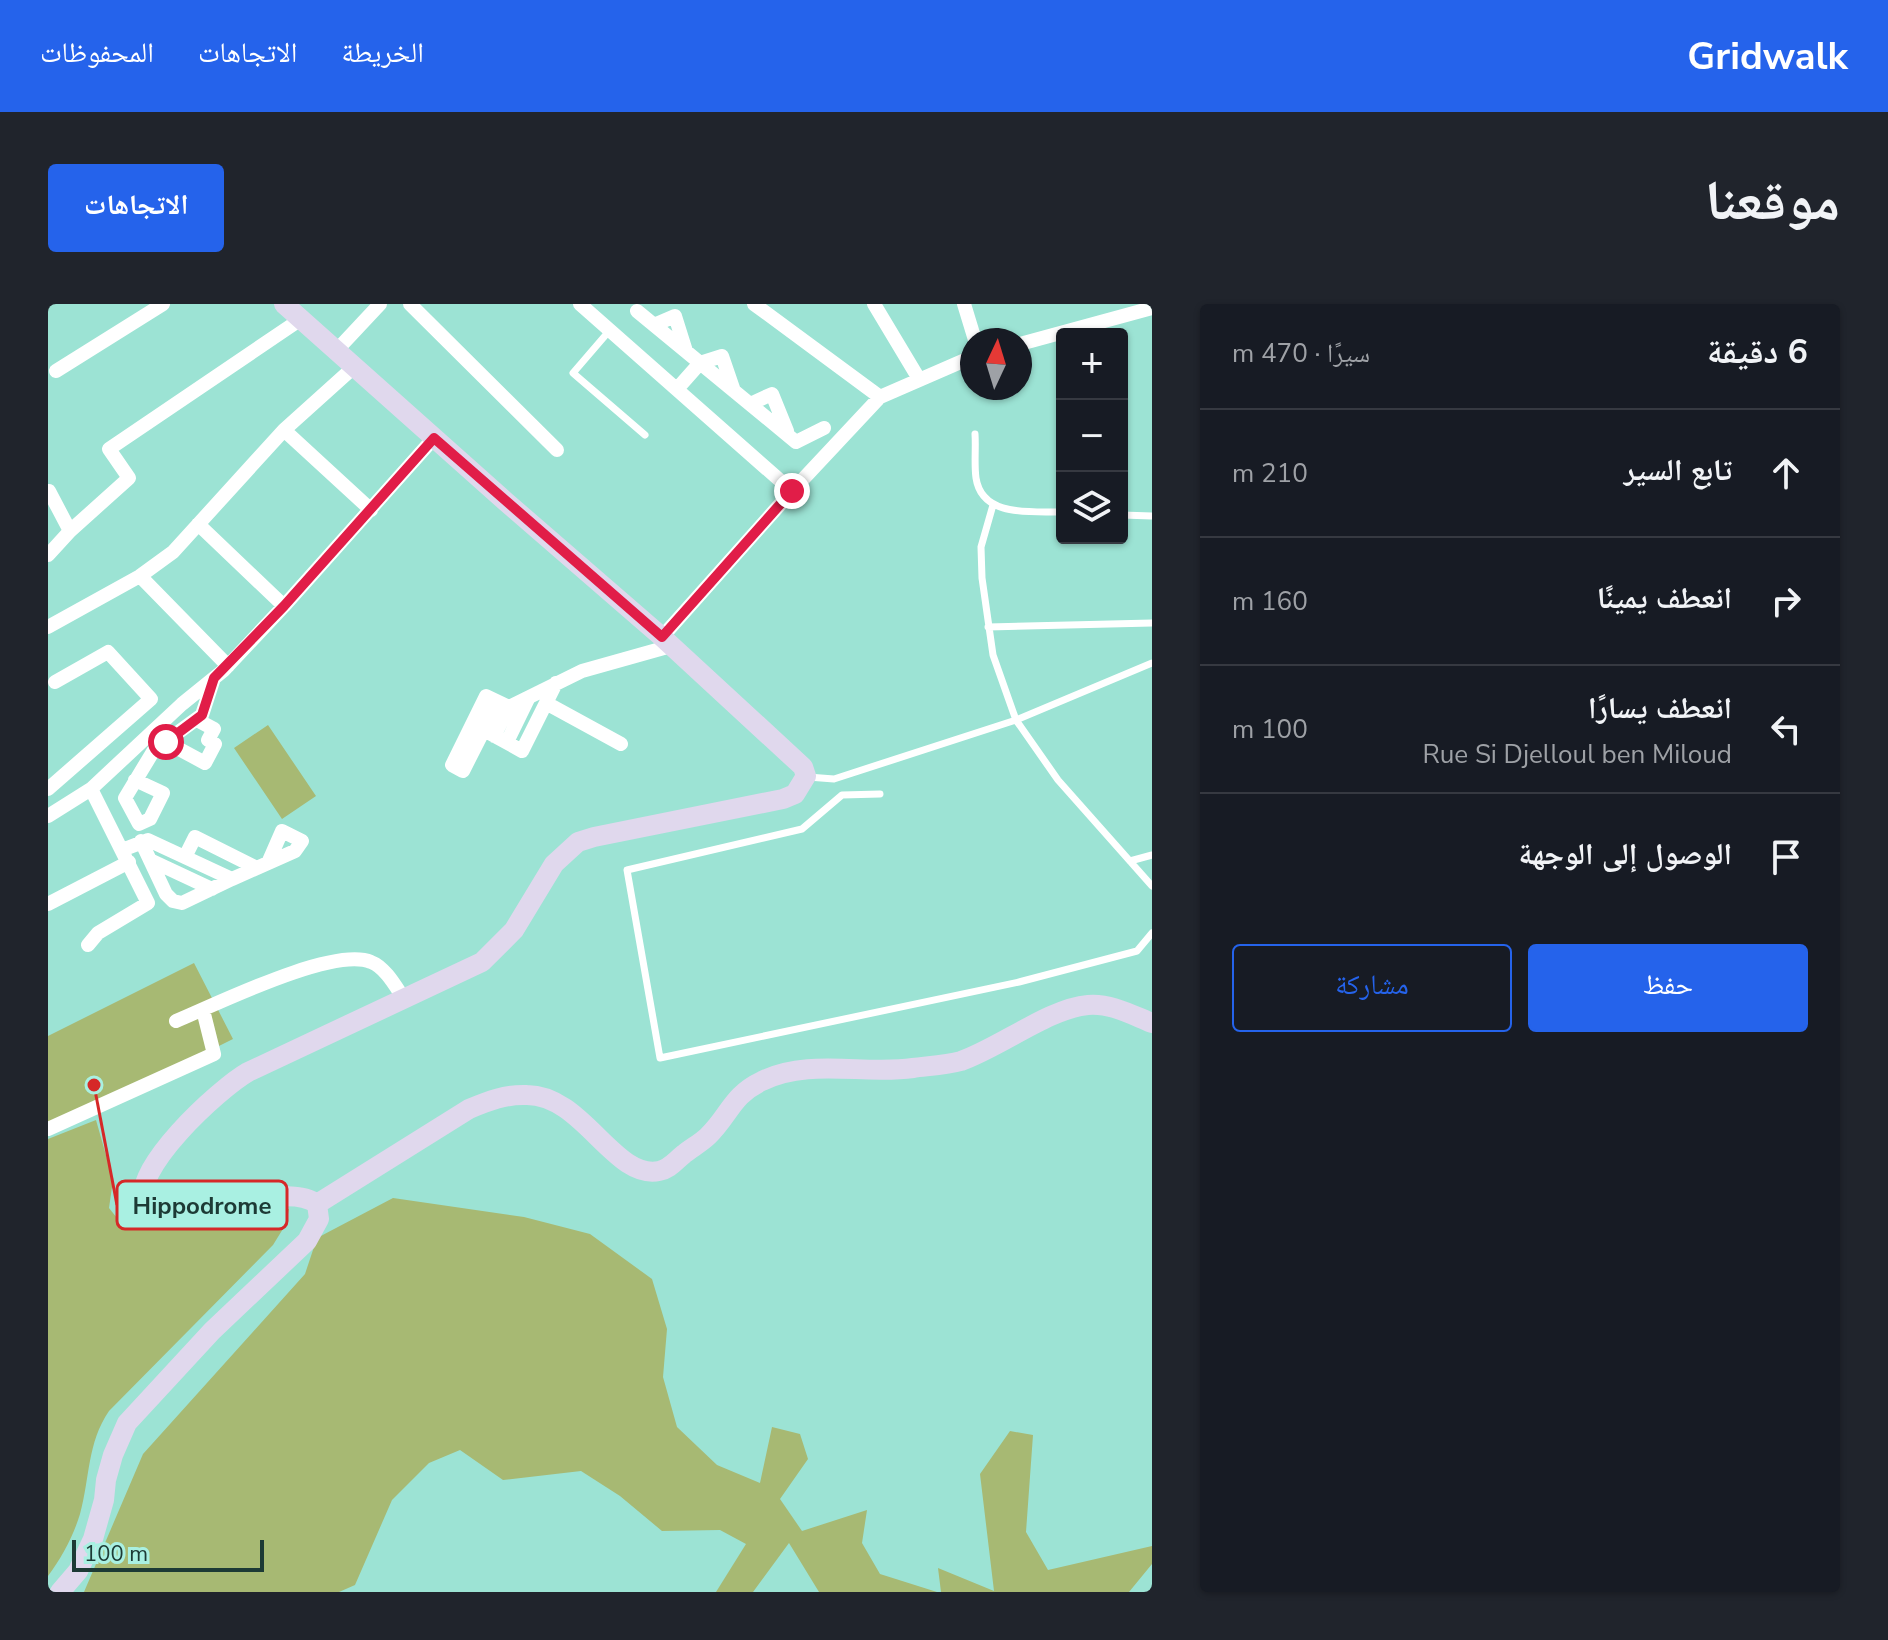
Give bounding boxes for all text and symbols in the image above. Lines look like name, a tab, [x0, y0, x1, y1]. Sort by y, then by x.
text: Gridwalk	[1687, 31, 1848, 82]
text: المحفوظات	[40, 34, 154, 72]
text: الاتجاهات	[198, 34, 297, 72]
text: الخريطة	[341, 34, 424, 72]
text: موقعنا	[1705, 163, 1840, 240]
button: الاتجاهات	[48, 164, 224, 252]
north arrow	[960, 328, 1032, 400]
map controls	[1056, 328, 1128, 544]
button: +	[1056, 328, 1128, 400]
text: 6 دقيقة	[1707, 329, 1808, 375]
text: سيرًا · 470 m	[1232, 336, 1370, 371]
button: −	[1056, 400, 1128, 472]
text: تابع السير	[1624, 450, 1732, 491]
icon: ahead	[1764, 451, 1808, 495]
text: 210 m	[1232, 456, 1308, 491]
button: layers	[1056, 472, 1128, 544]
route end	[774, 473, 810, 509]
text: انعطف يمينًا	[1597, 578, 1732, 619]
icon: right	[1764, 579, 1808, 623]
text: 160 m	[1232, 584, 1308, 619]
text: انعطف يسارًا	[1588, 688, 1732, 729]
icon: left	[1764, 707, 1808, 751]
text: 100 m	[1232, 712, 1308, 747]
route start	[148, 724, 184, 760]
text: Rue Si Djelloul ben Miloud	[1422, 737, 1732, 772]
text: الوصول إلى الوجهة	[1519, 834, 1732, 875]
icon: arrive	[1764, 835, 1808, 879]
button: مشاركة	[1232, 944, 1512, 1032]
button: حفظ	[1528, 944, 1808, 1032]
callout: Hippodrome	[117, 1181, 287, 1229]
text: Hippodrome	[133, 1190, 271, 1222]
scale bar	[72, 1536, 264, 1572]
text: 100 m	[84, 1539, 148, 1569]

